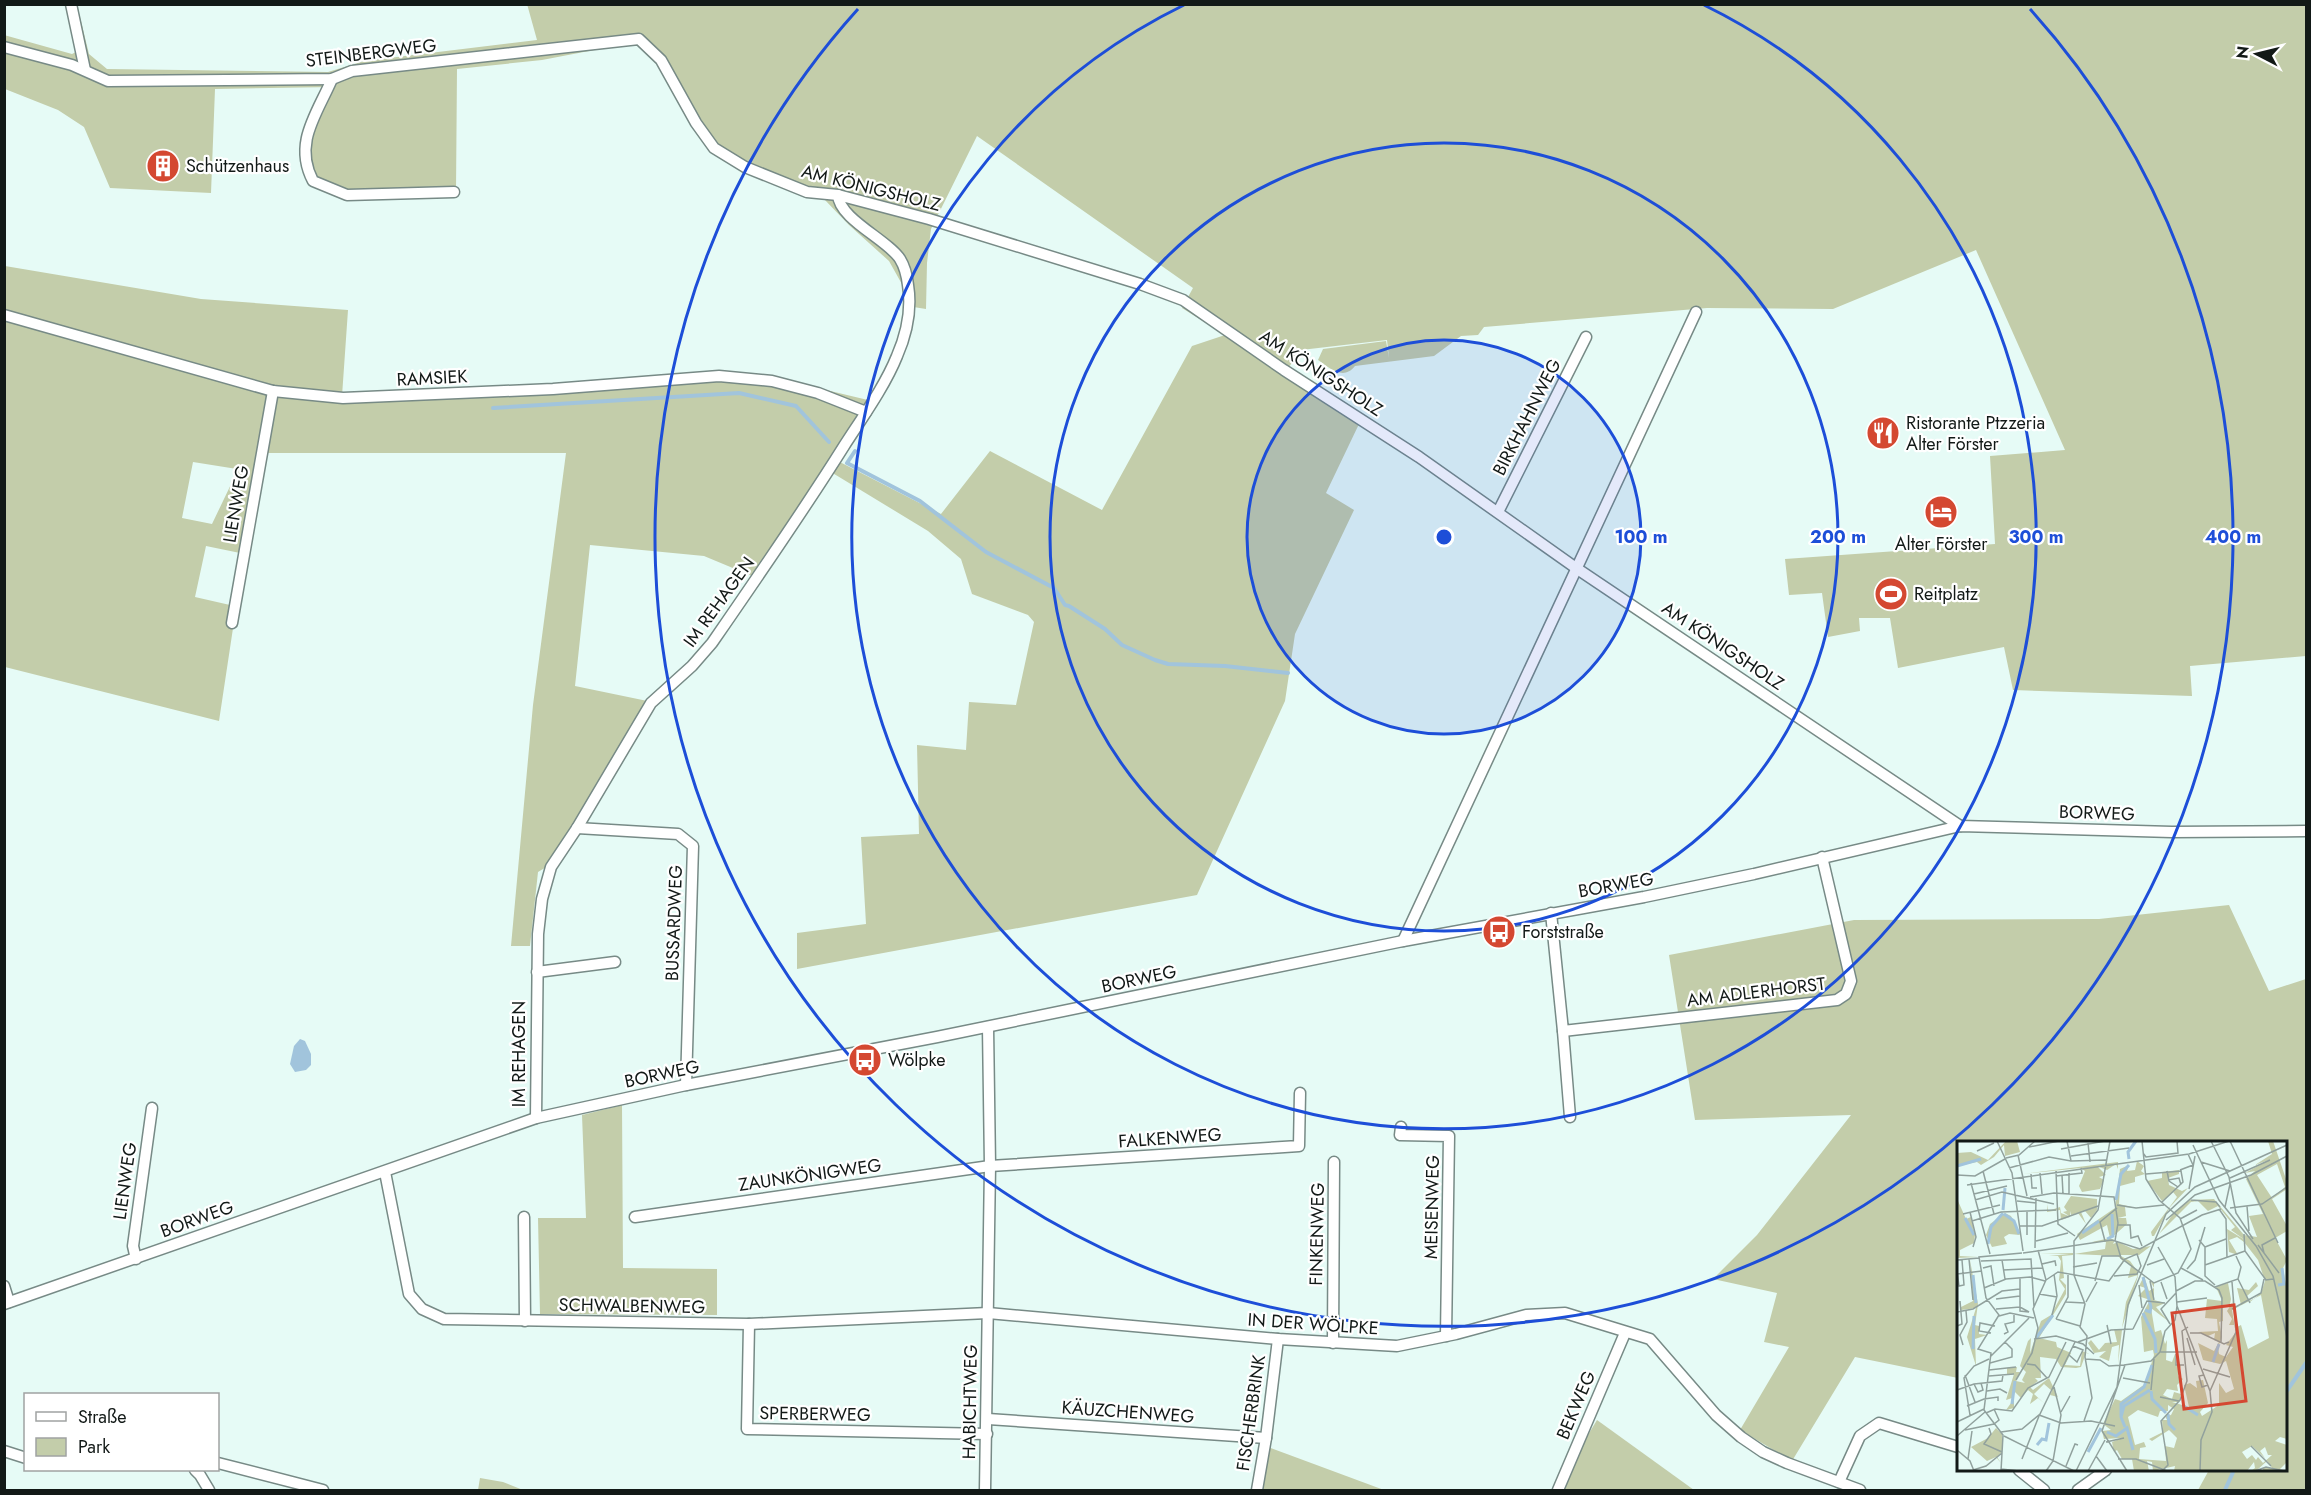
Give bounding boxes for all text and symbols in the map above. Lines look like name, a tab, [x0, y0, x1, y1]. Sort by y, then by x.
north arrow	[2227, 24, 2287, 84]
street label: STEINBERGWEG	[304, 32, 438, 74]
text: N	[2230, 45, 2255, 60]
building icon: Schützenhaus	[145, 148, 181, 184]
place label: Schützenhaus	[186, 153, 289, 179]
street label: AM KÖNIGSHOLZ	[799, 158, 943, 218]
street label: AM KÖNIGSHOLZ	[1254, 323, 1388, 423]
street label: BIRKHAHNWEG	[1486, 354, 1568, 480]
street label: RAMSIEK	[396, 363, 469, 393]
place label: Ristorante Ptzzeria Alter Förster	[1906, 410, 2045, 457]
restaurant icon: Ristorante Ptzzeria Alter Förster	[1865, 415, 1901, 451]
street label: LIENWEG	[216, 463, 256, 545]
hotel icon: Alter Förster	[1923, 494, 1959, 530]
text: 100 m	[1614, 524, 1668, 550]
text: 200 m	[1810, 524, 1866, 550]
text: 300 m	[2008, 524, 2064, 550]
text: 400 m	[2205, 524, 2261, 550]
centre of rings	[1434, 527, 1454, 547]
place label: Alter Förster	[1895, 531, 1988, 557]
street label: IM REHAGEN	[677, 551, 761, 653]
sports icon: Reitplatz	[1873, 576, 1909, 612]
place label: Reitplatz	[1914, 581, 1979, 607]
street label: AM KÖNIGSHOLZ	[1657, 595, 1790, 697]
street label: BORWEG	[2059, 799, 2135, 827]
street label: BUSSARDWEG	[659, 864, 689, 982]
street label: BORWEG	[1576, 866, 1656, 904]
bus stop icon: Forststraße	[1481, 914, 1517, 950]
place label: Forststraße	[1522, 919, 1604, 945]
street label: BORWEG	[1099, 958, 1179, 1000]
street label: AM ADLERHORST	[1685, 971, 1827, 1013]
street label: IM REHAGEN	[506, 1001, 532, 1107]
bus stop icon: Wölpke	[847, 1042, 883, 1078]
place label: Wölpke	[888, 1047, 946, 1073]
street label: BORWEG	[622, 1053, 702, 1095]
street label: FALKENWEG	[1118, 1121, 1223, 1155]
street label: LIENWEG	[107, 1141, 143, 1221]
inset map	[1957, 1141, 2287, 1471]
street label: ZAUNKÖNIGWEG	[737, 1152, 883, 1198]
street label: MEISENWEG	[1418, 1155, 1446, 1259]
street label: FINKENWEG	[1303, 1182, 1331, 1286]
street label: BORWEG	[157, 1194, 237, 1244]
street label: SCHWALBENWEG	[558, 1292, 706, 1320]
street label: IN DER WÖLPKE	[1247, 1306, 1379, 1342]
street label: HABICHTWEG	[956, 1344, 984, 1460]
street label: FISCHERBRINK	[1230, 1352, 1272, 1473]
street label: BEKWEG	[1550, 1367, 1602, 1443]
legend	[24, 1393, 219, 1471]
street label: KÄUZCHENWEG	[1061, 1394, 1195, 1430]
street label: SPERBERWEG	[759, 1400, 871, 1428]
text: Straße	[78, 1404, 126, 1430]
text: Park	[78, 1434, 110, 1460]

